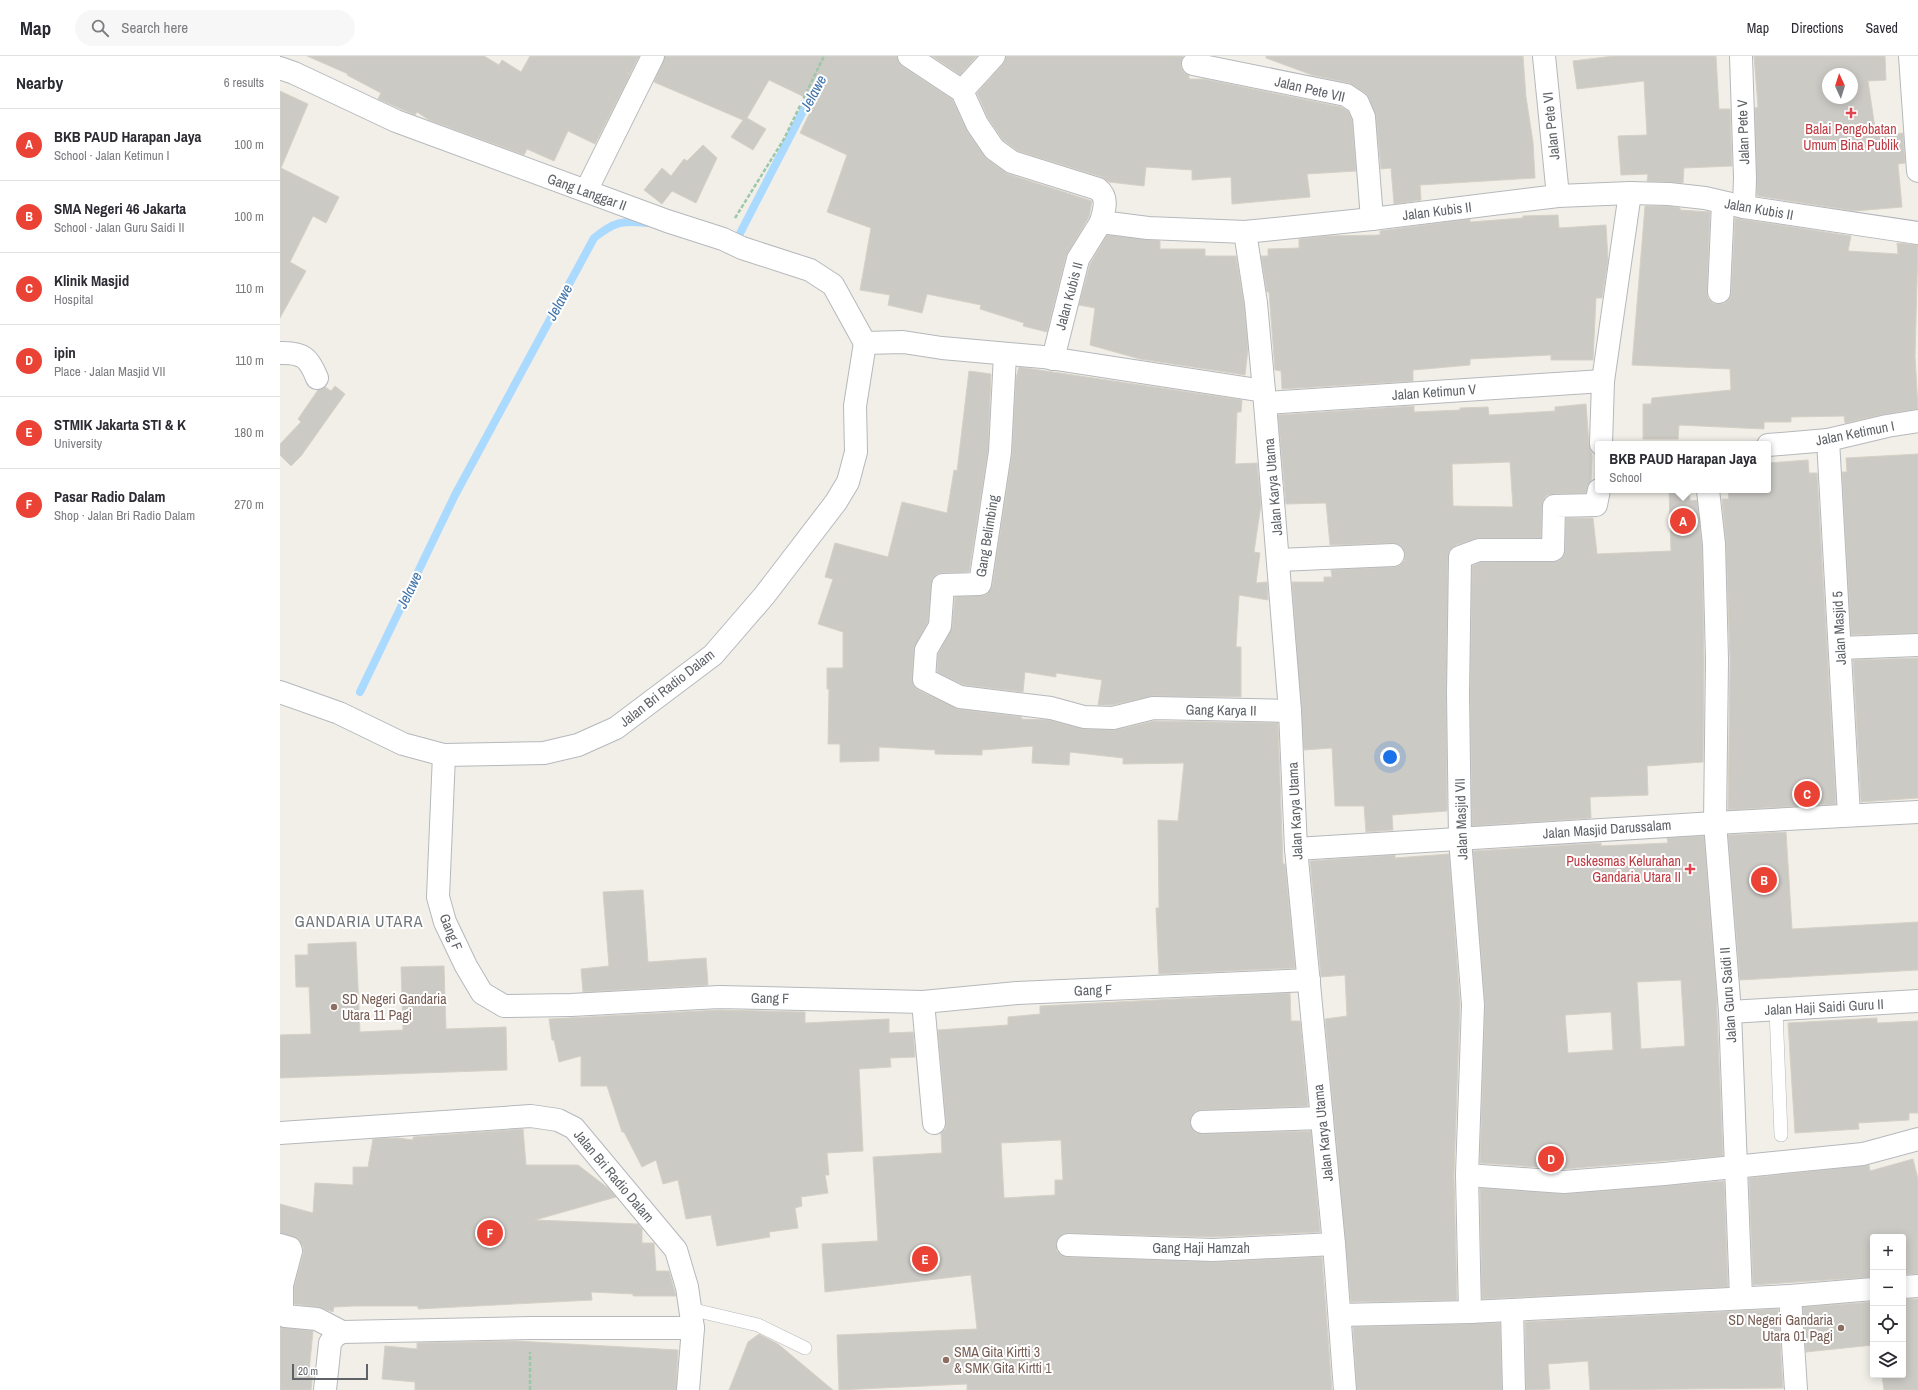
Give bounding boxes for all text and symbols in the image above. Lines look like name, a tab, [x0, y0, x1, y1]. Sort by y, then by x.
search box	[75, 10, 355, 46]
text: Map	[20, 15, 51, 41]
icon: search	[89, 17, 111, 39]
text: Search here	[121, 17, 188, 38]
text: Map	[1747, 19, 1769, 37]
text: Directions	[1791, 19, 1843, 37]
text: Saved	[1865, 19, 1898, 37]
north arrow	[1822, 68, 1858, 104]
text: Nearby	[16, 71, 63, 94]
water label: Jelawe	[794, 71, 831, 116]
street label: Jalan Pete VII	[1273, 72, 1347, 106]
text: 6 results	[224, 74, 264, 91]
street label: Jalan Pete VI	[1538, 91, 1564, 161]
street label: Jalan Pete V	[1733, 99, 1753, 165]
marker: Balai Pengobatan Umum Bina Publik	[1845, 107, 1857, 119]
place label: Balai Pengobatan Umum Bina Publik	[1803, 120, 1899, 154]
text: BKB PAUD Harapan Jaya	[54, 126, 201, 147]
text: A	[25, 136, 33, 153]
text: 100 m	[234, 136, 264, 153]
text: School · Jalan Ketimun I	[54, 147, 170, 164]
street label: Gang Langgar II	[545, 169, 629, 215]
street label: Jalan Kubis II	[1723, 194, 1795, 224]
text: SMA Negeri 46 Jakarta	[54, 198, 186, 219]
street label: Jalan Kubis II	[1401, 198, 1473, 224]
text: B	[25, 208, 33, 225]
text: 100 m	[234, 208, 264, 225]
text: School · Jalan Guru Saidi II	[54, 219, 184, 236]
street label: Jalan Kubis II	[1051, 260, 1087, 332]
text: Klinik Masjid	[54, 270, 129, 291]
text: C	[25, 280, 33, 297]
text: 110 m	[235, 280, 264, 297]
water label: Jelawe	[540, 280, 577, 325]
text: Hospital	[54, 291, 93, 308]
text: ipin	[54, 342, 76, 363]
text: D	[25, 352, 33, 369]
text: 110 m	[235, 352, 264, 369]
text: Place · Jalan Masjid VII	[54, 363, 165, 380]
street label: Jalan Ketimun V	[1391, 380, 1477, 404]
text: STMIK Jakarta STI & K	[54, 414, 186, 435]
street label: Jalan Ketimun I	[1814, 417, 1896, 449]
text: E	[25, 424, 33, 441]
text: 180 m	[234, 424, 264, 441]
text: University	[54, 435, 102, 452]
street label: Jalan Karya Utama	[1260, 437, 1286, 536]
popup	[1595, 441, 1771, 493]
text: BKB PAUD Harapan Jaya	[1609, 448, 1757, 469]
text: School	[1609, 469, 1642, 486]
text: Pasar Radio Dalam	[54, 486, 165, 507]
street label: Gang Belimbing	[972, 493, 1002, 578]
text: F	[26, 496, 32, 513]
text: 270 m	[234, 496, 264, 513]
pin: A	[1670, 506, 1696, 536]
text: Shop · Jalan Bri Radio Dalam	[54, 507, 195, 524]
water label: Jelawe	[391, 568, 427, 613]
street label: Jalan Masjid 5	[1828, 591, 1850, 665]
street label: Jalan Bri Radio Dalam	[616, 645, 718, 731]
street label: Gang Karya II	[1185, 700, 1257, 720]
your location	[1380, 747, 1400, 767]
street label: Jalan Karya Utama	[1283, 761, 1307, 860]
street label: Jalan Masjid VII	[1451, 778, 1471, 860]
pin: C	[1794, 779, 1820, 809]
street label: Jalan Masjid Darussalam	[1542, 816, 1672, 842]
place label: Puskesmas Kelurahan Gandaria Utara II	[1566, 852, 1681, 886]
marker: Puskesmas Kelurahan Gandaria Utara II	[1684, 863, 1696, 875]
pin: B	[1751, 865, 1777, 895]
district label: GANDARIA UTARA	[295, 910, 423, 932]
street label: Gang F	[435, 911, 467, 953]
street label: Jalan Guru Saidi II	[1716, 947, 1740, 1043]
street label: Gang F	[1074, 980, 1112, 1000]
street label: Gang F	[751, 989, 789, 1007]
place label: SD Negeri Gandaria Utara 11 Pagi	[342, 990, 447, 1024]
street label: Jalan Haji Saidi Guru II	[1764, 995, 1884, 1019]
marker: SD Negeri Gandaria Utara 11 Pagi	[329, 1002, 339, 1012]
street label: Jalan Karya Utama	[1309, 1083, 1337, 1182]
street label: Jalan Bri Radio Dalam	[570, 1126, 658, 1226]
pin: D	[1538, 1144, 1564, 1174]
pin: F	[477, 1218, 503, 1248]
map controls	[1870, 1234, 1906, 1378]
button: +	[1870, 1234, 1906, 1270]
street label: Gang Haji Hamzah	[1152, 1239, 1250, 1257]
pin: E	[912, 1244, 938, 1274]
button: −	[1870, 1270, 1906, 1306]
button: locate	[1870, 1306, 1906, 1342]
place label: SD Negeri Gandaria Utara 01 Pagi	[1728, 1311, 1834, 1345]
marker: SD Negeri Gandaria Utara 01 Pagi	[1836, 1323, 1846, 1333]
button: layers	[1870, 1342, 1906, 1378]
place label: SMA Gita Kirtti 3 & SMK Gita Kirtti 1	[954, 1343, 1052, 1377]
marker: SMA Gita Kirtti 3 & SMK Gita Kirtti 1	[941, 1355, 951, 1365]
scale bar	[292, 1362, 368, 1381]
text: 20 m	[298, 1364, 318, 1378]

